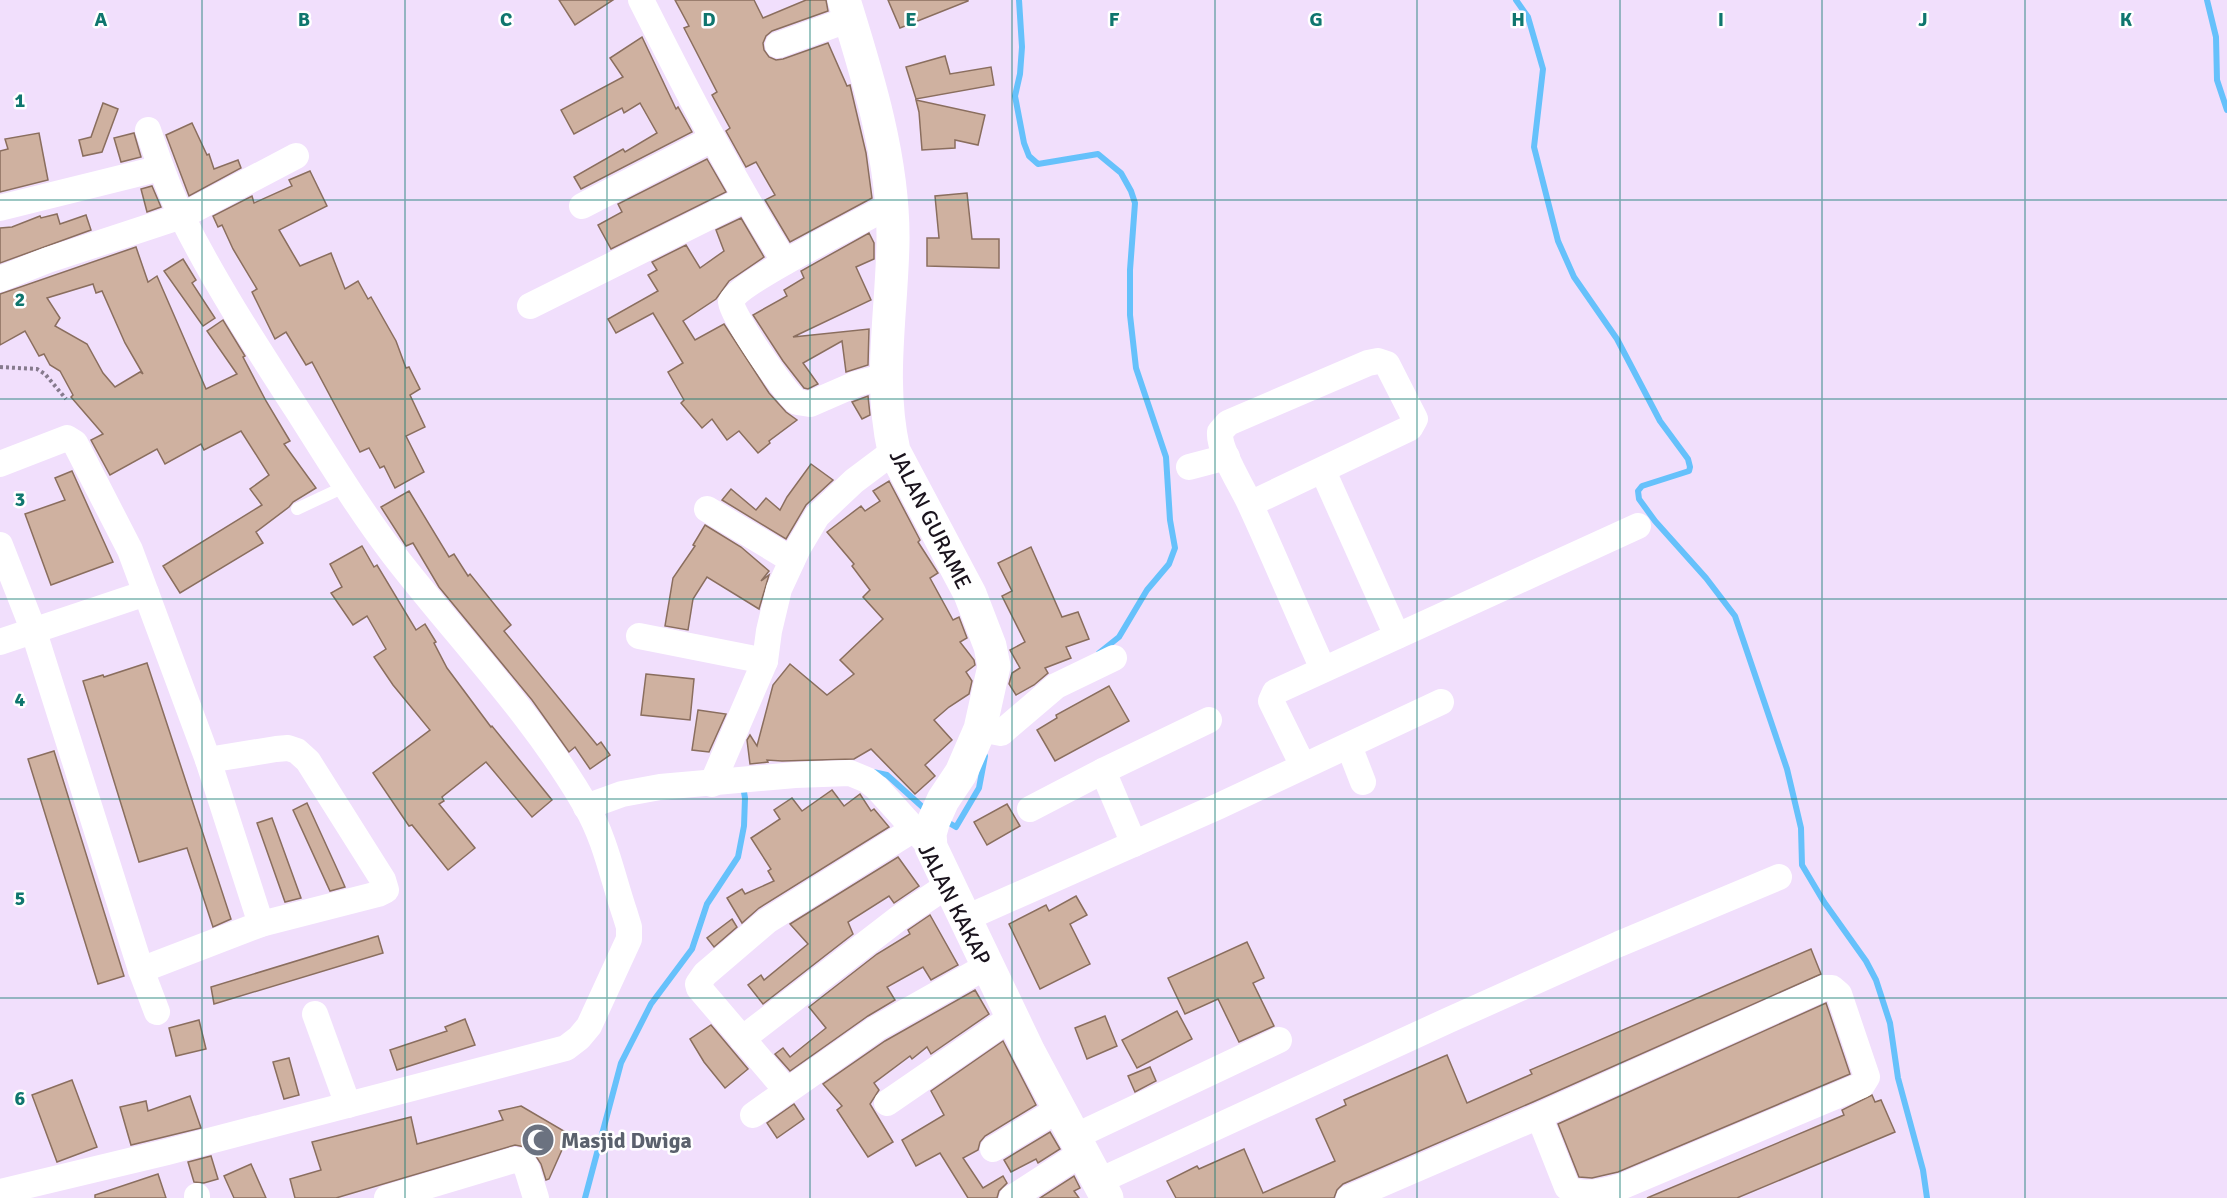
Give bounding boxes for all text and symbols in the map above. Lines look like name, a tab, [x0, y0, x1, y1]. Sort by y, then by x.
text: A	[95, 7, 108, 32]
text: B	[298, 7, 310, 32]
text: C	[500, 7, 512, 32]
text: D	[702, 7, 716, 32]
text: E	[905, 7, 917, 32]
text: F	[1109, 7, 1120, 32]
text: G	[1309, 7, 1323, 32]
text: H	[1511, 7, 1525, 32]
text: I	[1718, 7, 1724, 32]
text: J	[1918, 7, 1928, 32]
text: K	[2120, 7, 2133, 32]
text: 1	[15, 88, 26, 113]
text: 2	[15, 287, 25, 312]
street label: JALAN GURAME	[884, 445, 977, 594]
text: 3	[15, 487, 25, 512]
text: 4	[15, 687, 26, 712]
street label: JALAN KAKAP	[912, 839, 997, 970]
text: 5	[15, 886, 25, 911]
text: 6	[15, 1086, 26, 1111]
mosque icon: Masjid Dwiga	[520, 1122, 556, 1158]
place label: Masjid Dwiga	[561, 1127, 692, 1154]

